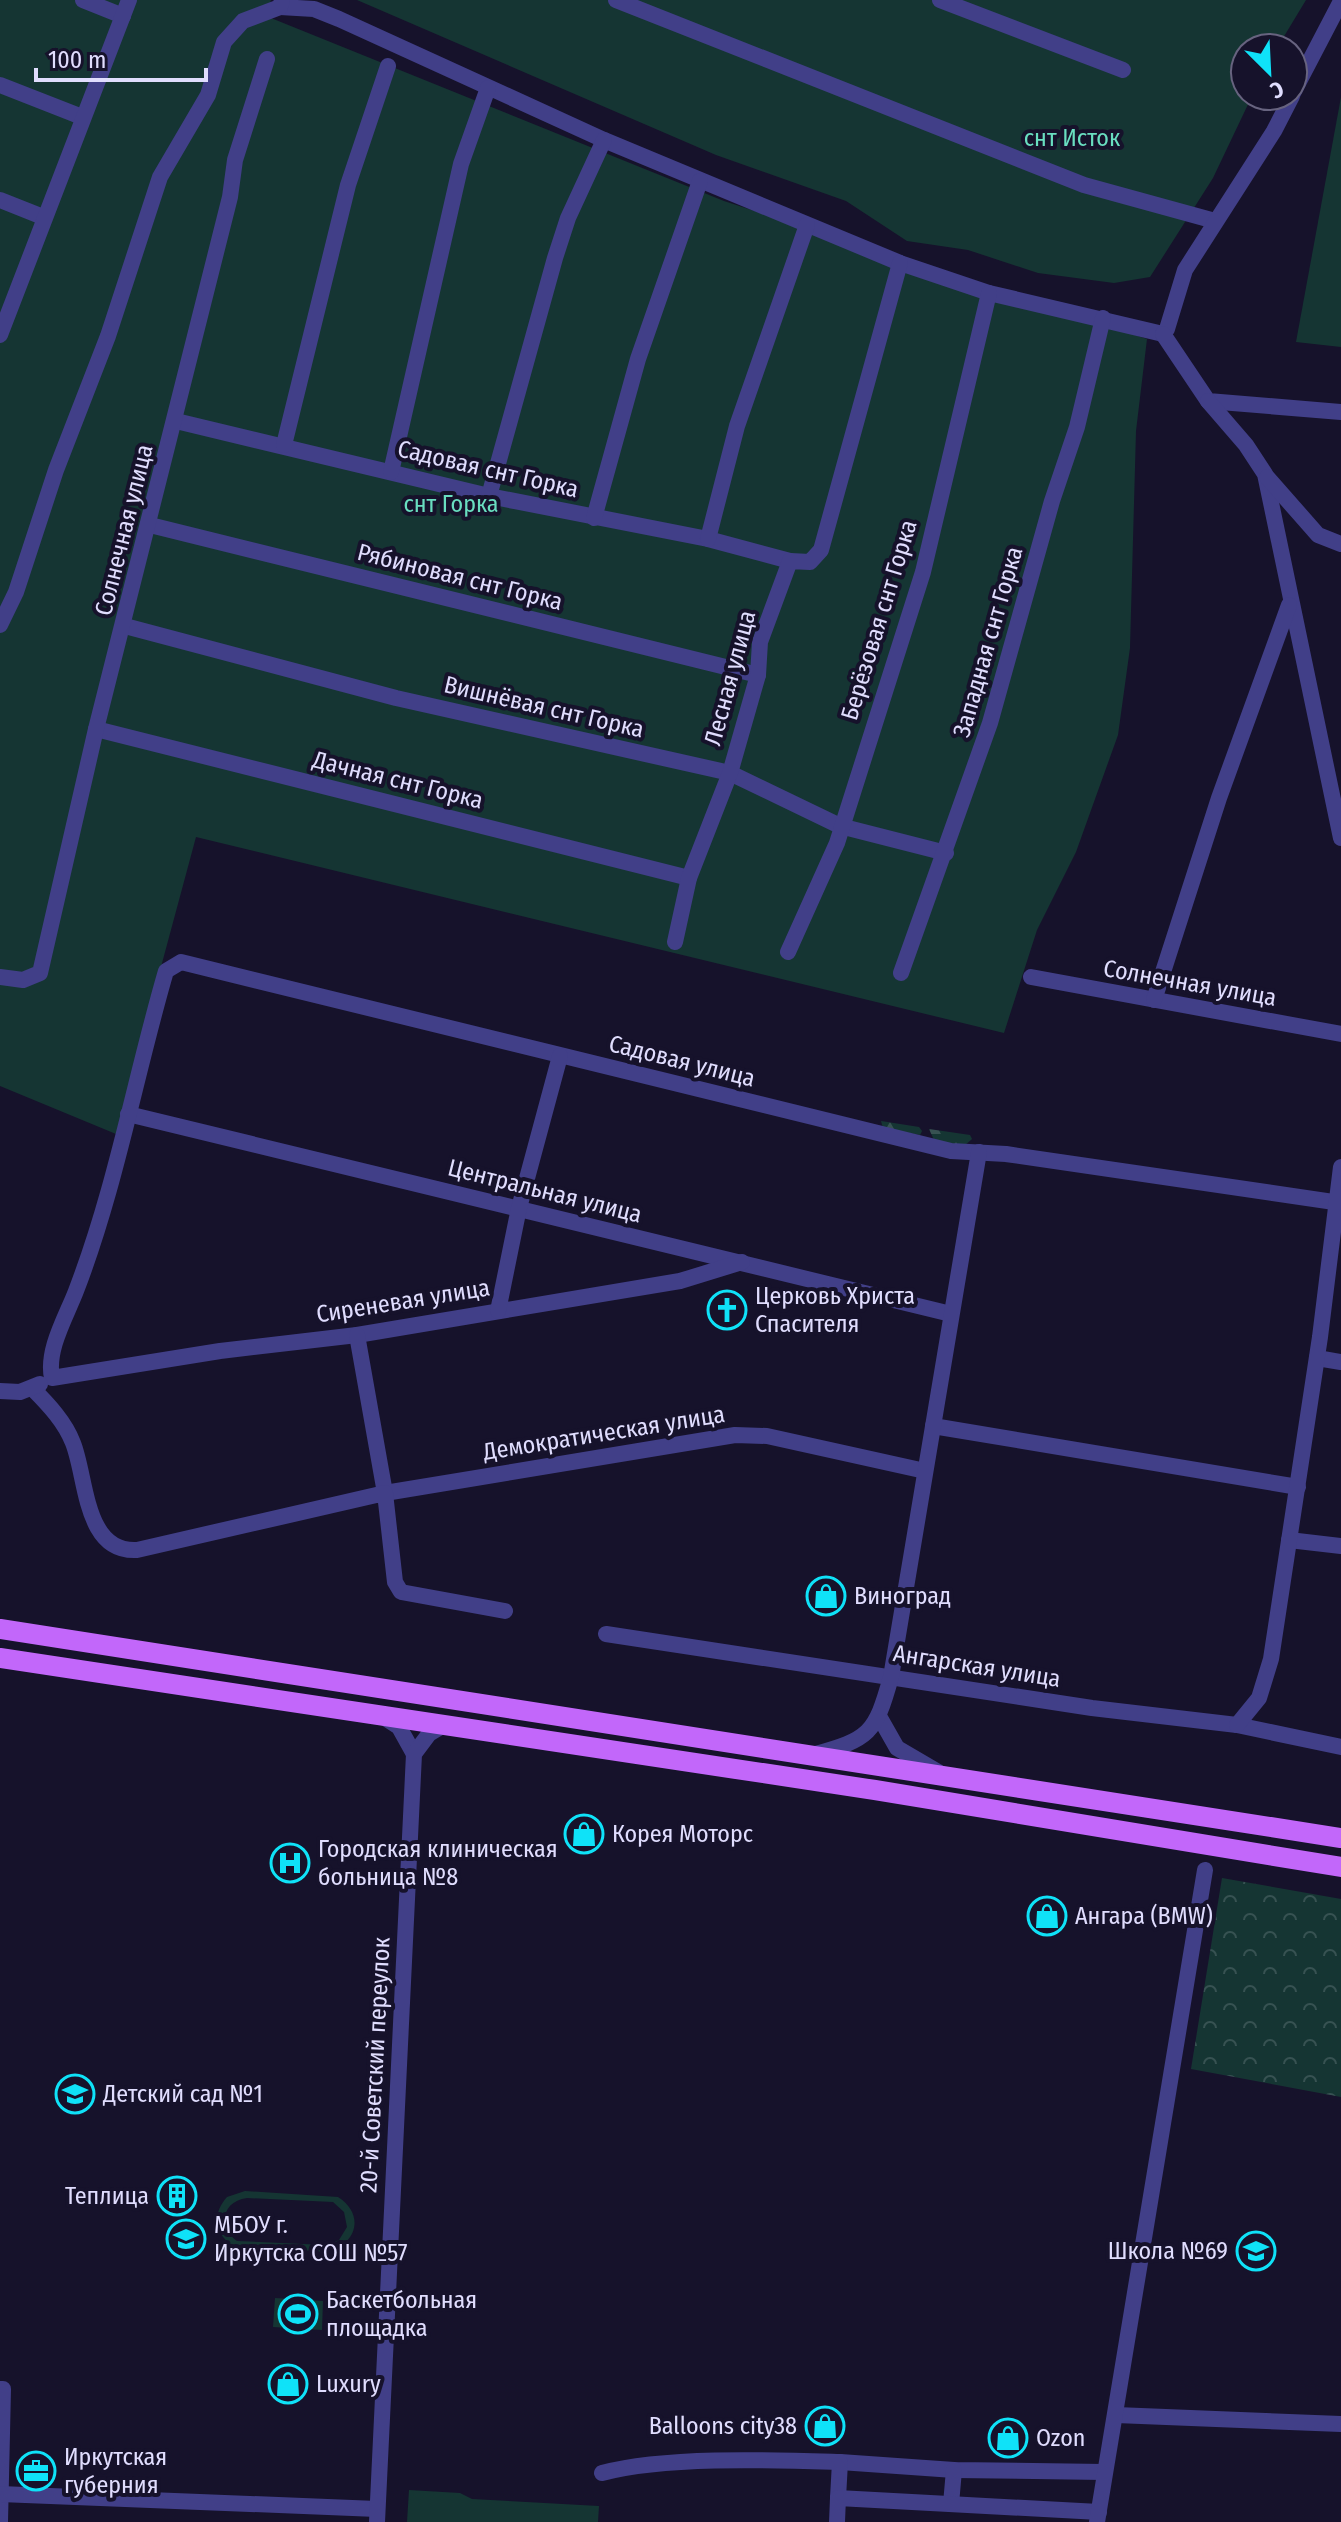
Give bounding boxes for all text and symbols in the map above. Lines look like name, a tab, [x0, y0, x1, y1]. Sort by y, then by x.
scale bar	[36, 32, 206, 82]
north arrow	[1229, 32, 1309, 112]
text: 100 m	[48, 46, 106, 74]
text: С	[1266, 75, 1288, 105]
park label: снт Исток	[1024, 124, 1121, 152]
street label: Садовая снт Горка	[395, 434, 581, 504]
street label: Солнечная улица	[89, 442, 159, 618]
park label: снт Горка	[403, 490, 499, 518]
street label: Берёзовая снт Горка	[835, 516, 923, 724]
street label: Рябиновая снт Горка	[354, 538, 566, 616]
street label: Западная снт Горка	[947, 543, 1029, 741]
street label: Лесная улица	[699, 608, 761, 748]
street label: Вишнёвая снт Горка	[441, 670, 647, 744]
street label: Дачная снт Горка	[309, 745, 486, 815]
street label: Солнечная улица	[1101, 954, 1279, 1012]
street label: Садовая улица	[606, 1029, 758, 1093]
street label: Центральная улица	[445, 1153, 645, 1229]
street label: Сиреневая улица	[314, 1273, 492, 1329]
place label: Церковь Христа Спасителя	[755, 1282, 915, 1338]
church icon: Церковь Христа Спасителя	[706, 1289, 748, 1331]
street label: Демократическая улица	[480, 1400, 727, 1466]
shop icon: Виноград	[805, 1575, 847, 1617]
place label: Виноград	[854, 1582, 951, 1610]
street label: Ангарская улица	[891, 1639, 1063, 1693]
shop icon: Корея Моторс	[563, 1813, 605, 1855]
place label: Корея Моторс	[612, 1820, 753, 1848]
place label: Городская клиническая больница №8	[318, 1835, 558, 1891]
hospital icon: Городская клиническая больница №8	[269, 1842, 311, 1884]
shop icon: Ангара (BMW)	[1026, 1895, 1068, 1937]
place label: Ангара (BMW)	[1075, 1902, 1213, 1930]
street label: 20-й Советский переулок	[354, 1936, 396, 2194]
school or university icon: Детский сад №1	[54, 2073, 96, 2115]
place label: Детский сад №1	[102, 2080, 263, 2108]
building icon: Теплица	[156, 2175, 198, 2217]
place label: Теплица	[65, 2182, 149, 2210]
place label: МБОУ г. Иркутска СОШ №57	[214, 2211, 408, 2267]
school or university icon: МБОУ г. Иркутска СОШ №57	[165, 2218, 207, 2260]
school or university icon: Школа №69	[1235, 2230, 1277, 2272]
place label: Школа №69	[1108, 2237, 1228, 2265]
place label: Баскетбольная площадка	[326, 2286, 477, 2342]
sports icon: Баскетбольная площадка	[277, 2293, 319, 2335]
shop icon: Luxury	[267, 2363, 309, 2405]
place label: Luxury	[316, 2370, 381, 2398]
shop icon: Balloons city38	[804, 2405, 846, 2447]
place label: Balloons city38	[649, 2412, 797, 2440]
shop icon: Ozon	[987, 2417, 1029, 2459]
place label: Ozon	[1036, 2424, 1085, 2452]
place label: Иркутская губерния	[64, 2443, 167, 2499]
office icon: Иркутская губерния	[15, 2450, 57, 2492]

